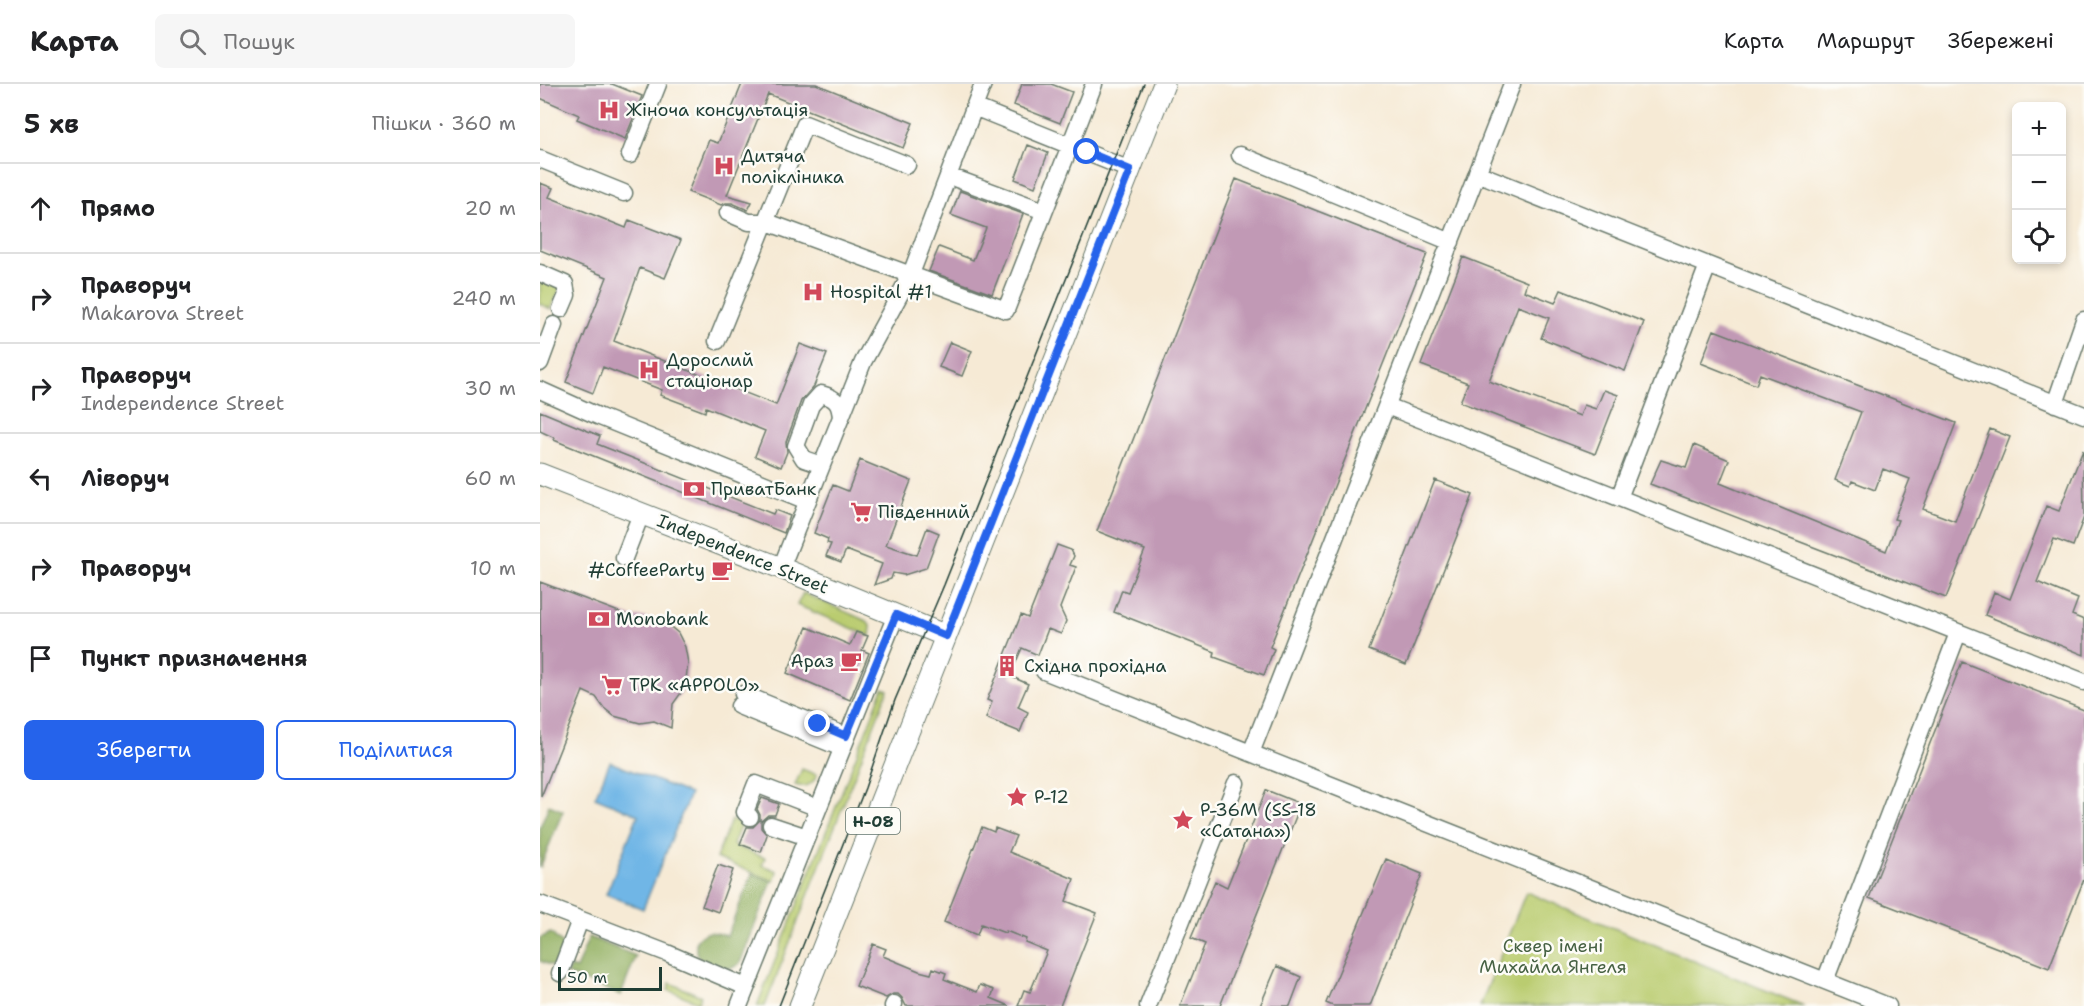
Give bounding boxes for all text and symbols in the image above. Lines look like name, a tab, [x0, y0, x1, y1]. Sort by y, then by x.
search box	[155, 14, 575, 68]
text: Карта	[30, 22, 119, 60]
icon: search	[176, 25, 209, 58]
text: Пошук	[224, 27, 295, 56]
text: Карта	[1724, 27, 1784, 55]
text: Маршрут	[1817, 27, 1915, 55]
text: Збережені	[1948, 27, 2054, 55]
hospital icon: Жіноча консультація	[597, 98, 621, 122]
place label: Жіноча консультація	[626, 98, 808, 122]
map controls	[2012, 102, 2066, 264]
button: +	[2012, 102, 2066, 156]
text: 5 хв	[24, 106, 79, 141]
text: Пішки · 360 m	[372, 110, 516, 136]
route start	[1073, 138, 1099, 164]
place label: Дитяча полікліника	[741, 144, 844, 189]
hospital icon: Дитяча полікліника	[712, 154, 736, 178]
button: −	[2012, 156, 2066, 210]
icon: ahead	[24, 192, 57, 225]
text: Прямо	[81, 194, 155, 223]
text: 20 m	[465, 195, 516, 221]
button: locate	[2012, 210, 2066, 264]
text: Праворуч	[81, 271, 191, 300]
hospital icon: Hospital #1	[801, 280, 825, 304]
place label: Hospital #1	[830, 280, 932, 304]
icon: right	[24, 282, 57, 315]
text: 240 m	[451, 285, 516, 311]
text: Makarova Street	[81, 300, 244, 326]
place label: Дорослий стаціонар	[666, 348, 754, 393]
hospital icon: Дорослий стаціонар	[637, 358, 661, 382]
text: Праворуч	[81, 361, 191, 390]
icon: right	[24, 372, 57, 405]
text: 30 m	[464, 375, 516, 401]
text: Independence Street	[81, 390, 284, 416]
icon: left	[24, 462, 57, 495]
text: Ліворуч	[81, 464, 169, 493]
text: 60 m	[464, 465, 516, 491]
bank icon: ПриватБанк	[682, 477, 706, 501]
place label: ПриватБанк	[711, 477, 817, 501]
supermarket icon: Південний	[849, 500, 873, 524]
place label: Південний	[878, 500, 970, 524]
street label: Independence Street	[654, 509, 833, 599]
icon: right	[24, 552, 57, 585]
text: Праворуч	[81, 554, 191, 583]
text: 10 m	[470, 555, 516, 581]
place label: #CoffeeParty	[588, 558, 705, 582]
cafe icon: #CoffeeParty	[710, 558, 734, 582]
bank icon: Monobank	[587, 607, 611, 631]
place label: Monobank	[616, 607, 709, 631]
icon: arrive	[24, 642, 57, 675]
text: Пункт призначення	[81, 644, 308, 673]
place label: Араз	[791, 649, 834, 673]
cafe icon: Араз	[839, 649, 863, 673]
building icon: Східна прохідна	[995, 654, 1019, 678]
place label: Східна прохідна	[1024, 654, 1166, 678]
supermarket icon: ТРК «APPOLO»	[600, 673, 624, 697]
place label: ТРК «APPOLO»	[629, 673, 759, 697]
route end	[804, 710, 830, 736]
button: Зберегти	[24, 720, 264, 780]
button: Поділитися	[276, 720, 516, 780]
place icon: Р-12	[1005, 785, 1029, 809]
place label: Р-12	[1034, 785, 1069, 809]
place label: Р-36М (SS-18 «Сатана»)	[1200, 798, 1317, 843]
road number: Н-08	[846, 808, 900, 834]
place icon: Р-36М (SS-18 «Сатана»)	[1171, 808, 1195, 832]
park label: Сквер імені Михайла Янгеля	[1479, 934, 1627, 979]
scale bar	[558, 964, 662, 992]
text: 50 m	[567, 967, 607, 988]

